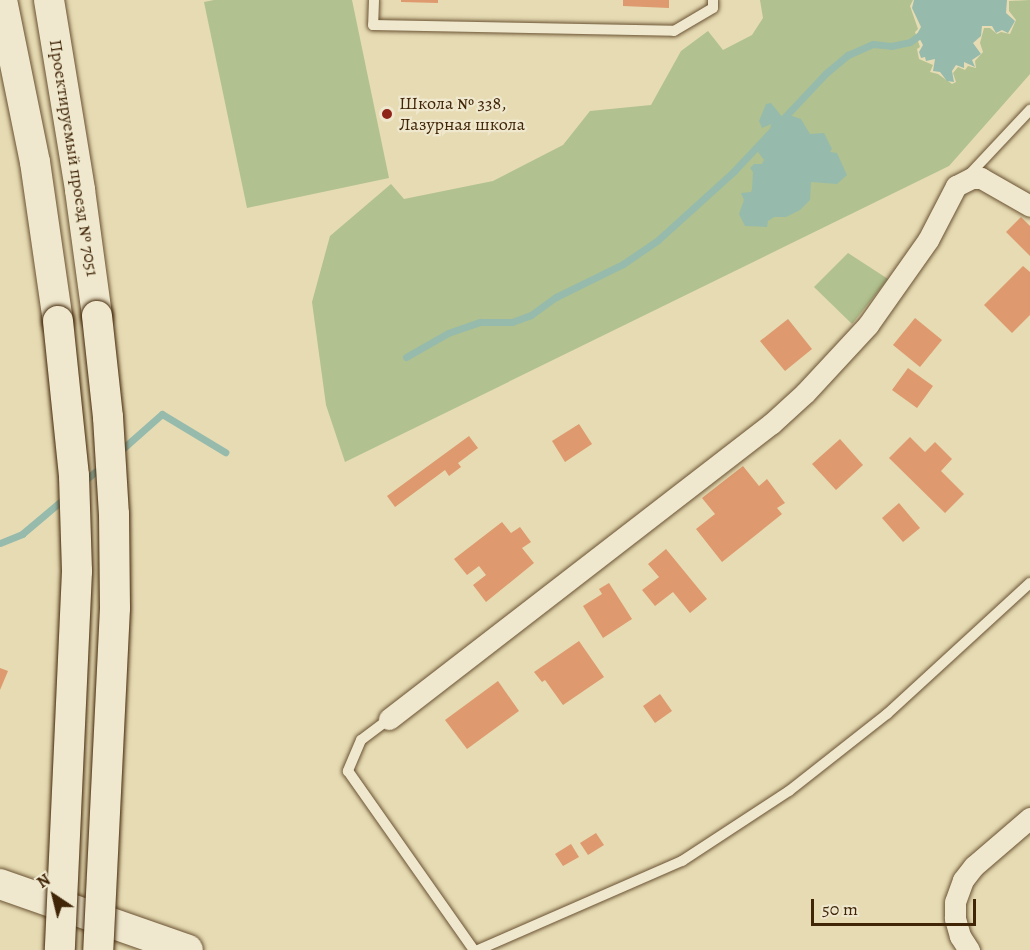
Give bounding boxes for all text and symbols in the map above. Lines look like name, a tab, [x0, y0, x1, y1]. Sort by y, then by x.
street label: Проектируемый проезд № 7051	[45, 38, 103, 278]
place label: Школа № 338, Лазурная школа	[399, 93, 525, 136]
marker: Школа № 338, Лазурная школа	[380, 107, 394, 121]
north arrow	[24, 866, 84, 926]
text: N	[33, 869, 55, 894]
scale bar	[814, 887, 979, 925]
text: 50 m	[822, 897, 858, 921]

